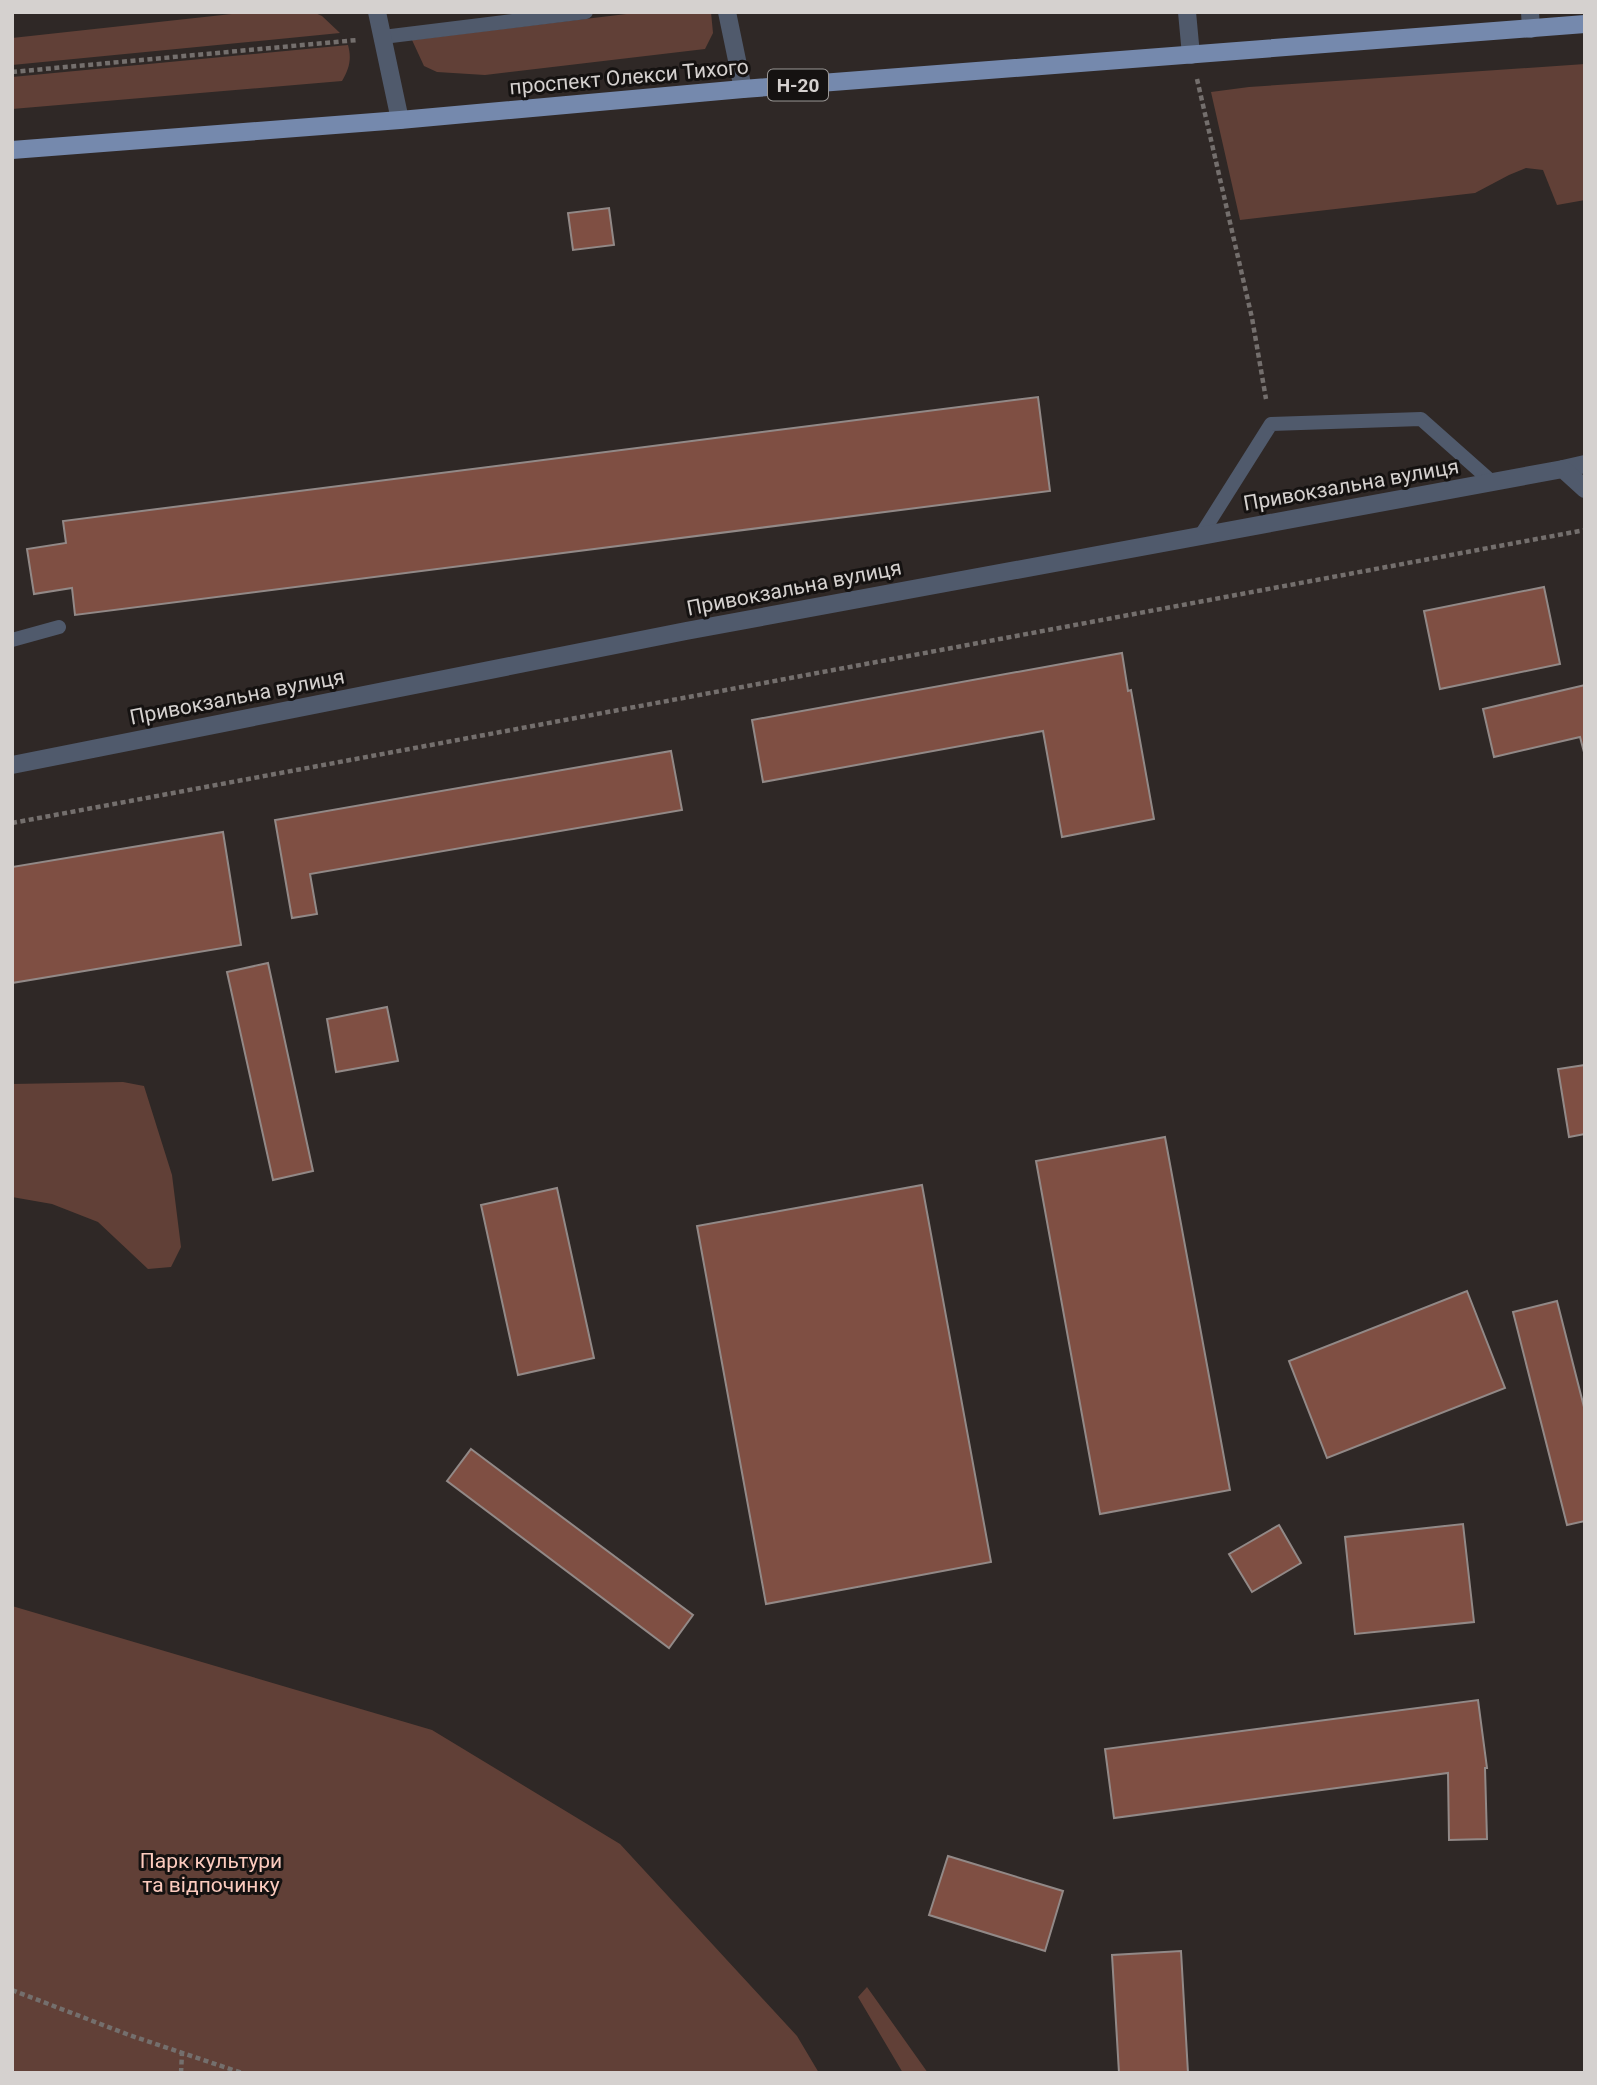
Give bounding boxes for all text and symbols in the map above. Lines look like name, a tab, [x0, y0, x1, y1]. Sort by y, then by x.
street label: проспект Олекси Тихого	[508, 55, 750, 99]
road number: Н-20	[768, 69, 828, 100]
street label: Привокзальна вулиця	[1241, 454, 1461, 516]
street label: Привокзальна вулиця	[685, 555, 903, 621]
street label: Привокзальна вулиця	[128, 664, 346, 730]
park label: Парк культури та відпочинку	[140, 1849, 282, 1897]

